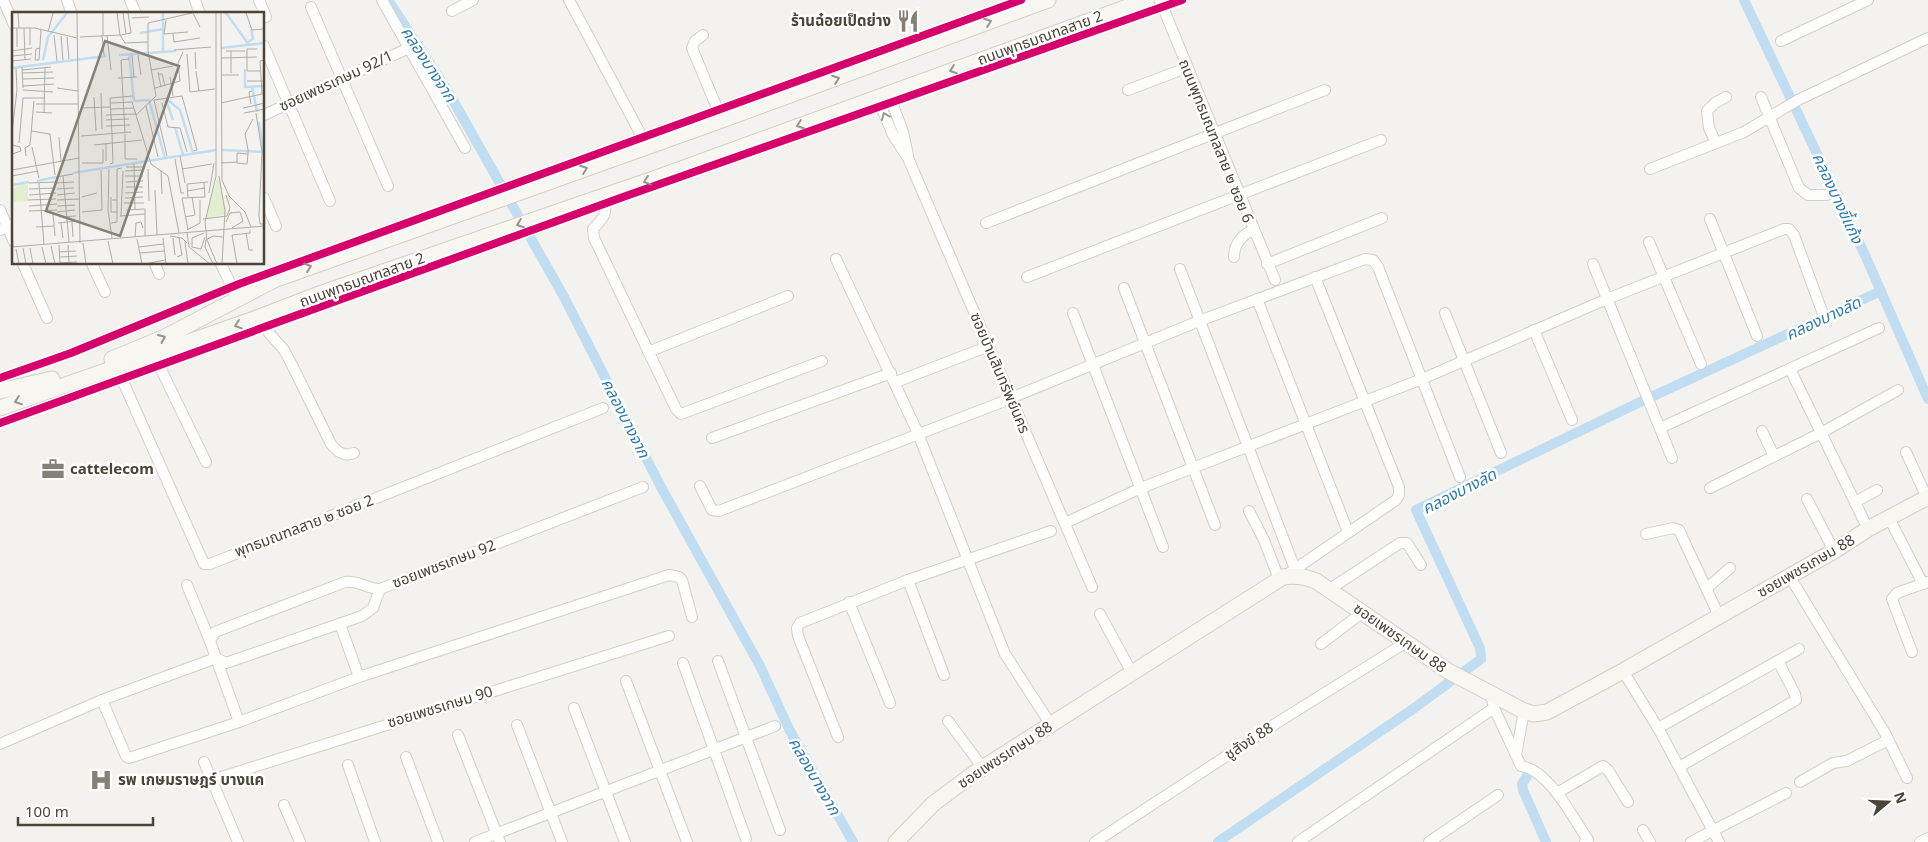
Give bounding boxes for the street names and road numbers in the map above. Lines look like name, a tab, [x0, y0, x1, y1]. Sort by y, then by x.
street label: ถนนพุทธมณฑลสาย 2	[974, 5, 1105, 69]
street label: ซอยเพชรเกษม 92/1	[275, 45, 396, 115]
street label: ถนนพุทธมณฑลสาย ๒ ซอย 6	[1175, 56, 1259, 225]
street label: ถนนพุทธมณฑลสาย 2	[296, 247, 427, 311]
street label: ซอยบ้านสินทรัพย์นคร	[966, 309, 1035, 436]
street label: พุทธมณฑลสาย ๒ ซอย 2	[231, 489, 376, 561]
street label: ซอยเพชรเกษม 88	[1753, 529, 1858, 601]
street label: ซอยเพชรเกษม 92	[389, 534, 498, 592]
street label: ซอยเพชรเกษม 88	[1350, 598, 1451, 677]
street label: ซอยเพชรเกษม 90	[385, 681, 495, 732]
street label: ซอยเพชรเกษม 88	[953, 716, 1056, 792]
street label: ชูสังข์ 88	[1220, 717, 1277, 763]

